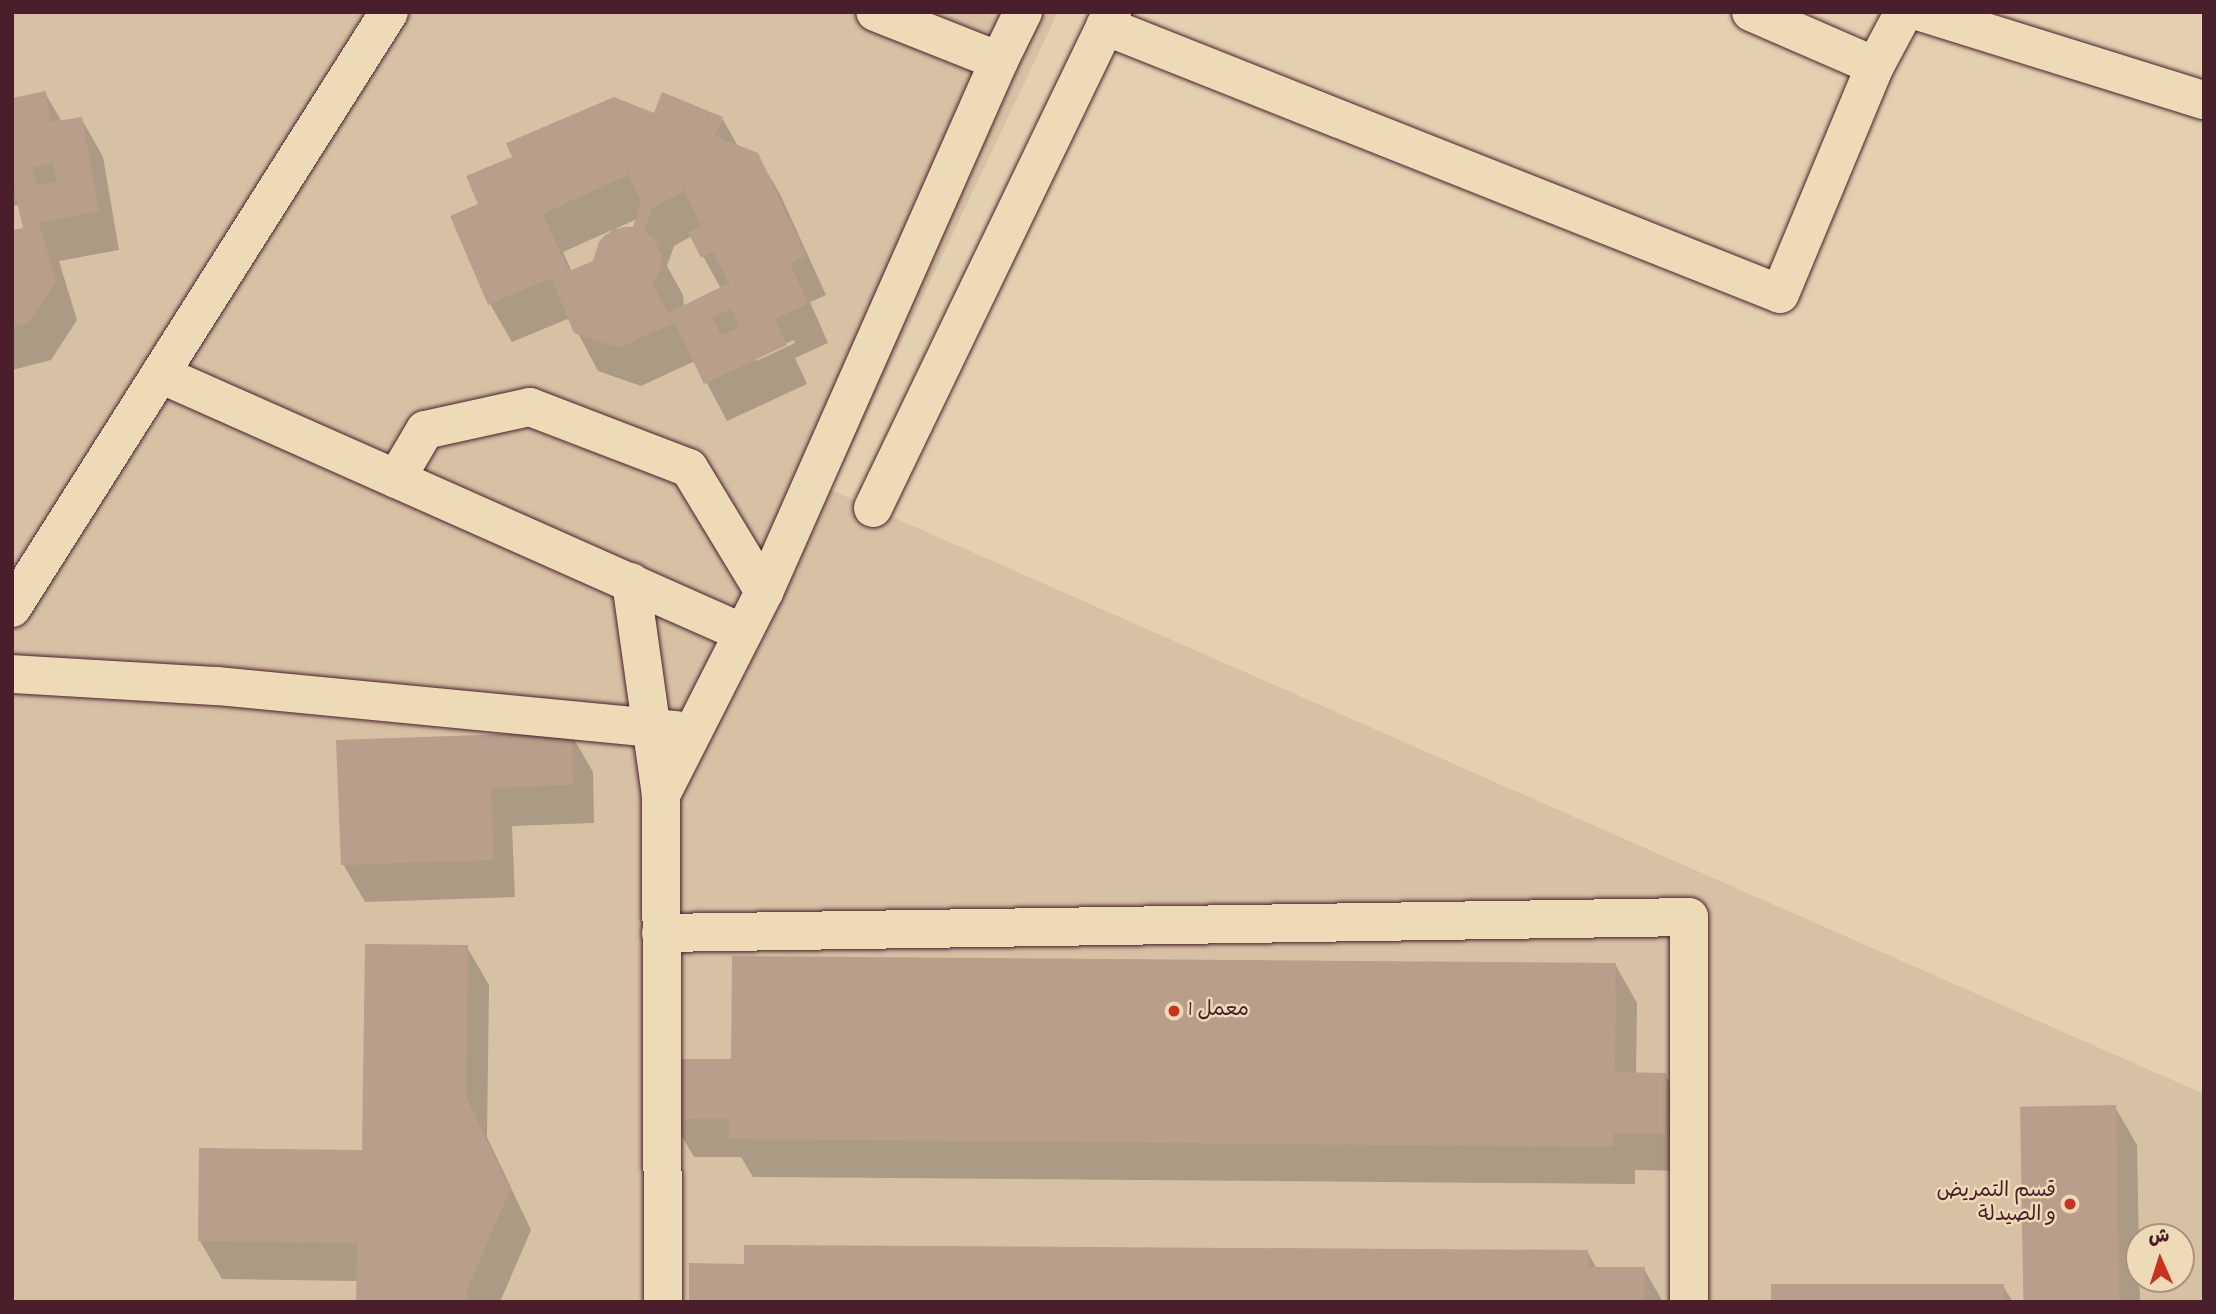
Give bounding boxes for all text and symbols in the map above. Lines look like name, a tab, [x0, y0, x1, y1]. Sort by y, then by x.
place label: معمل 1	[1188, 998, 1249, 1024]
marker: معمل 1	[1166, 1003, 1182, 1019]
place label: قسم التمريض و الصيدلة	[1936, 1179, 2056, 1229]
marker: قسم التمريض و الصيدلة	[2062, 1196, 2078, 1212]
north arrow	[2125, 1223, 2195, 1293]
text: ش	[2148, 1224, 2170, 1253]

